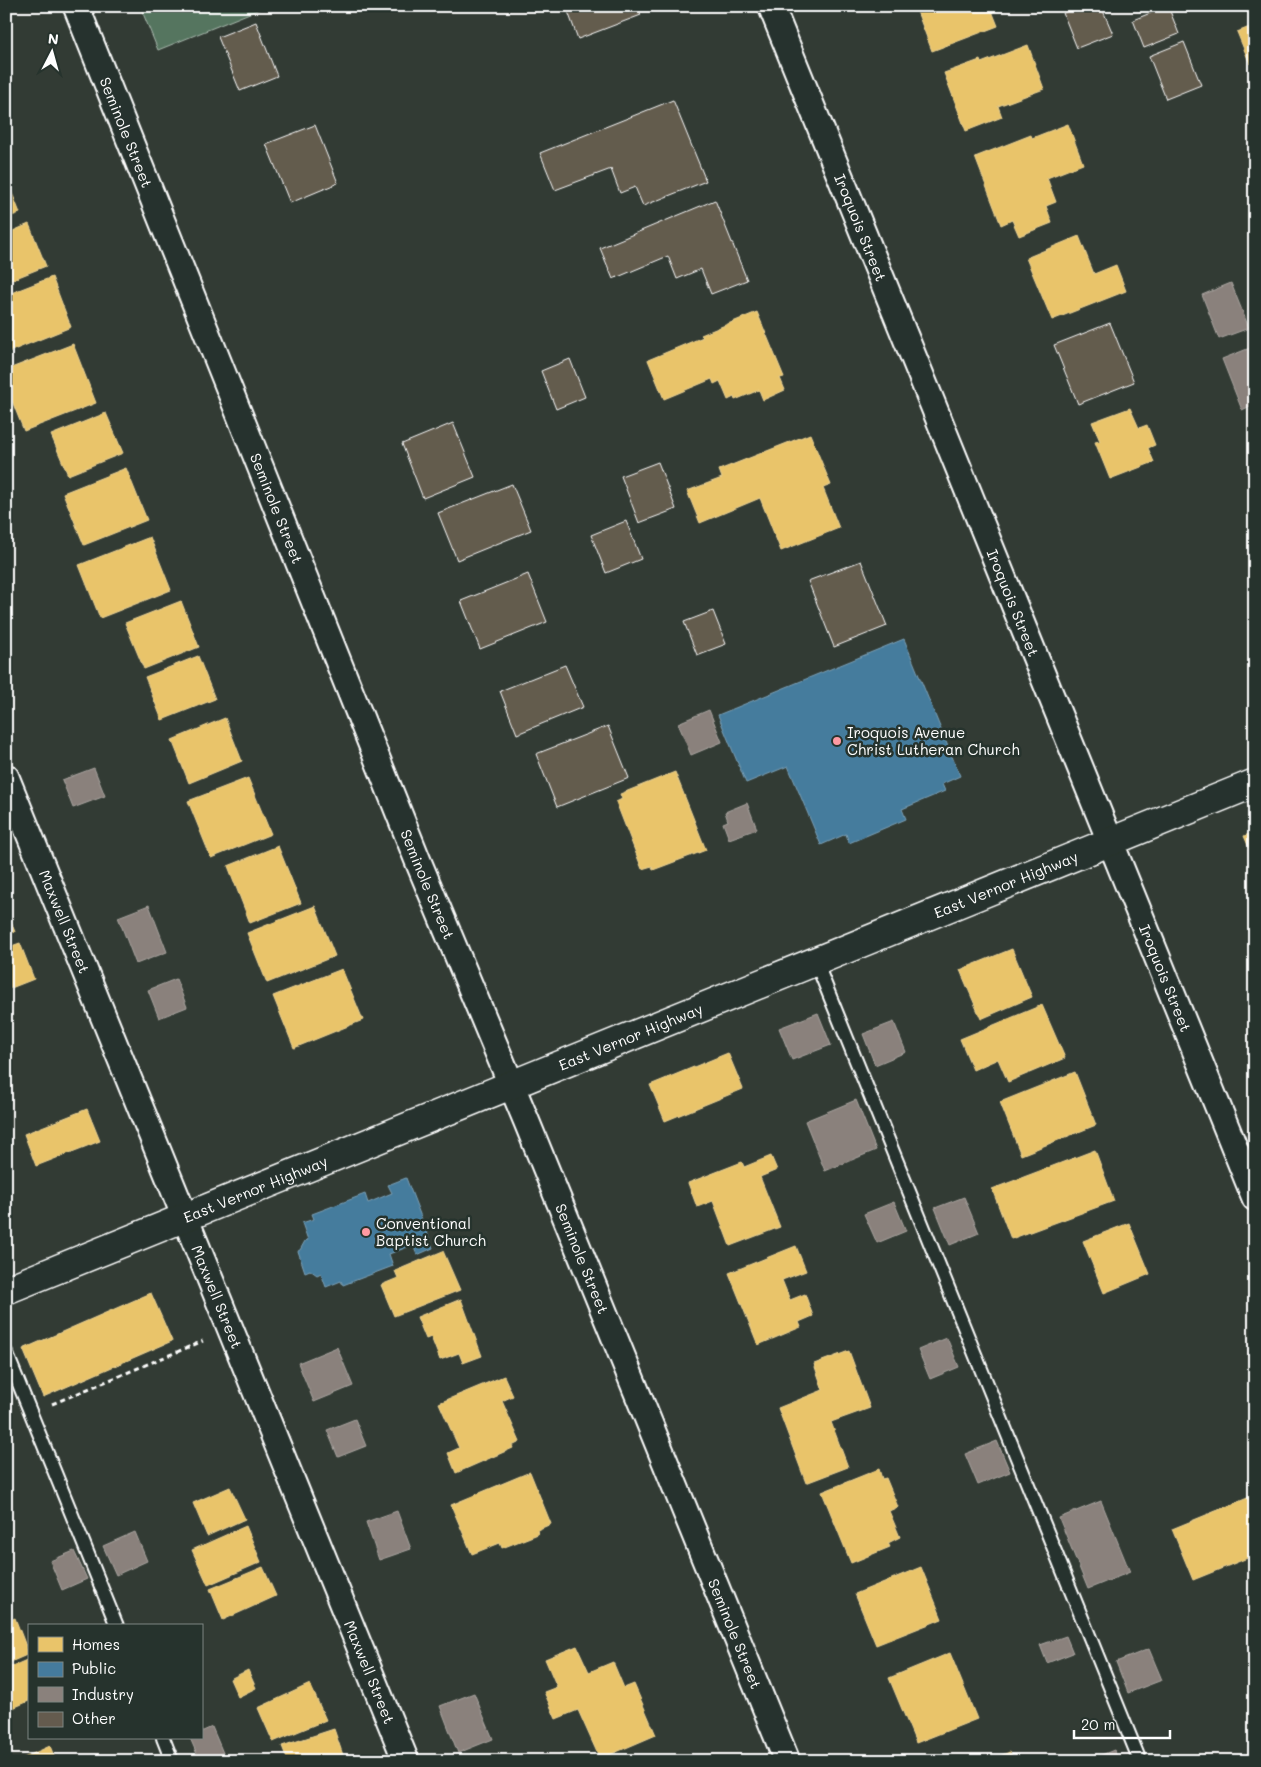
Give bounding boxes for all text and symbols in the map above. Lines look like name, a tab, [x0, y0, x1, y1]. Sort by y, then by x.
north arrow	[28, 28, 78, 78]
text: N	[47, 29, 60, 49]
street label: Seminole Street	[95, 74, 158, 190]
street label: Iroquois Street	[830, 171, 892, 284]
street label: Seminole Street	[246, 450, 308, 566]
street label: Iroquois Street	[983, 546, 1044, 659]
place label: Iroquois Avenue Christ Lutheran Church	[847, 722, 1020, 759]
marker: Iroquois Avenue Christ Lutheran Church	[831, 735, 843, 747]
street label: Seminole Street	[396, 826, 459, 942]
street label: East Vernor Highway	[931, 846, 1081, 922]
street label: Maxwell Street	[35, 867, 95, 976]
street label: Iroquois Street	[1135, 921, 1196, 1035]
street label: East Vernor Highway	[555, 998, 706, 1075]
street label: East Vernor Highway	[180, 1151, 331, 1227]
street label: Seminole Street	[551, 1200, 614, 1317]
place label: Conventional Baptist Church	[376, 1213, 486, 1250]
marker: Conventional Baptist Church	[360, 1226, 372, 1238]
street label: Maxwell Street	[187, 1242, 247, 1351]
street label: Seminole Street	[704, 1576, 766, 1692]
street label: Maxwell Street	[340, 1617, 400, 1727]
legend	[28, 1624, 202, 1740]
text: Homes	[72, 1634, 120, 1654]
text: Public	[72, 1658, 116, 1678]
text: Industry	[72, 1684, 134, 1704]
scale bar	[1074, 1707, 1170, 1739]
text: Other	[72, 1708, 116, 1728]
text: 20 m	[1081, 1714, 1115, 1734]

